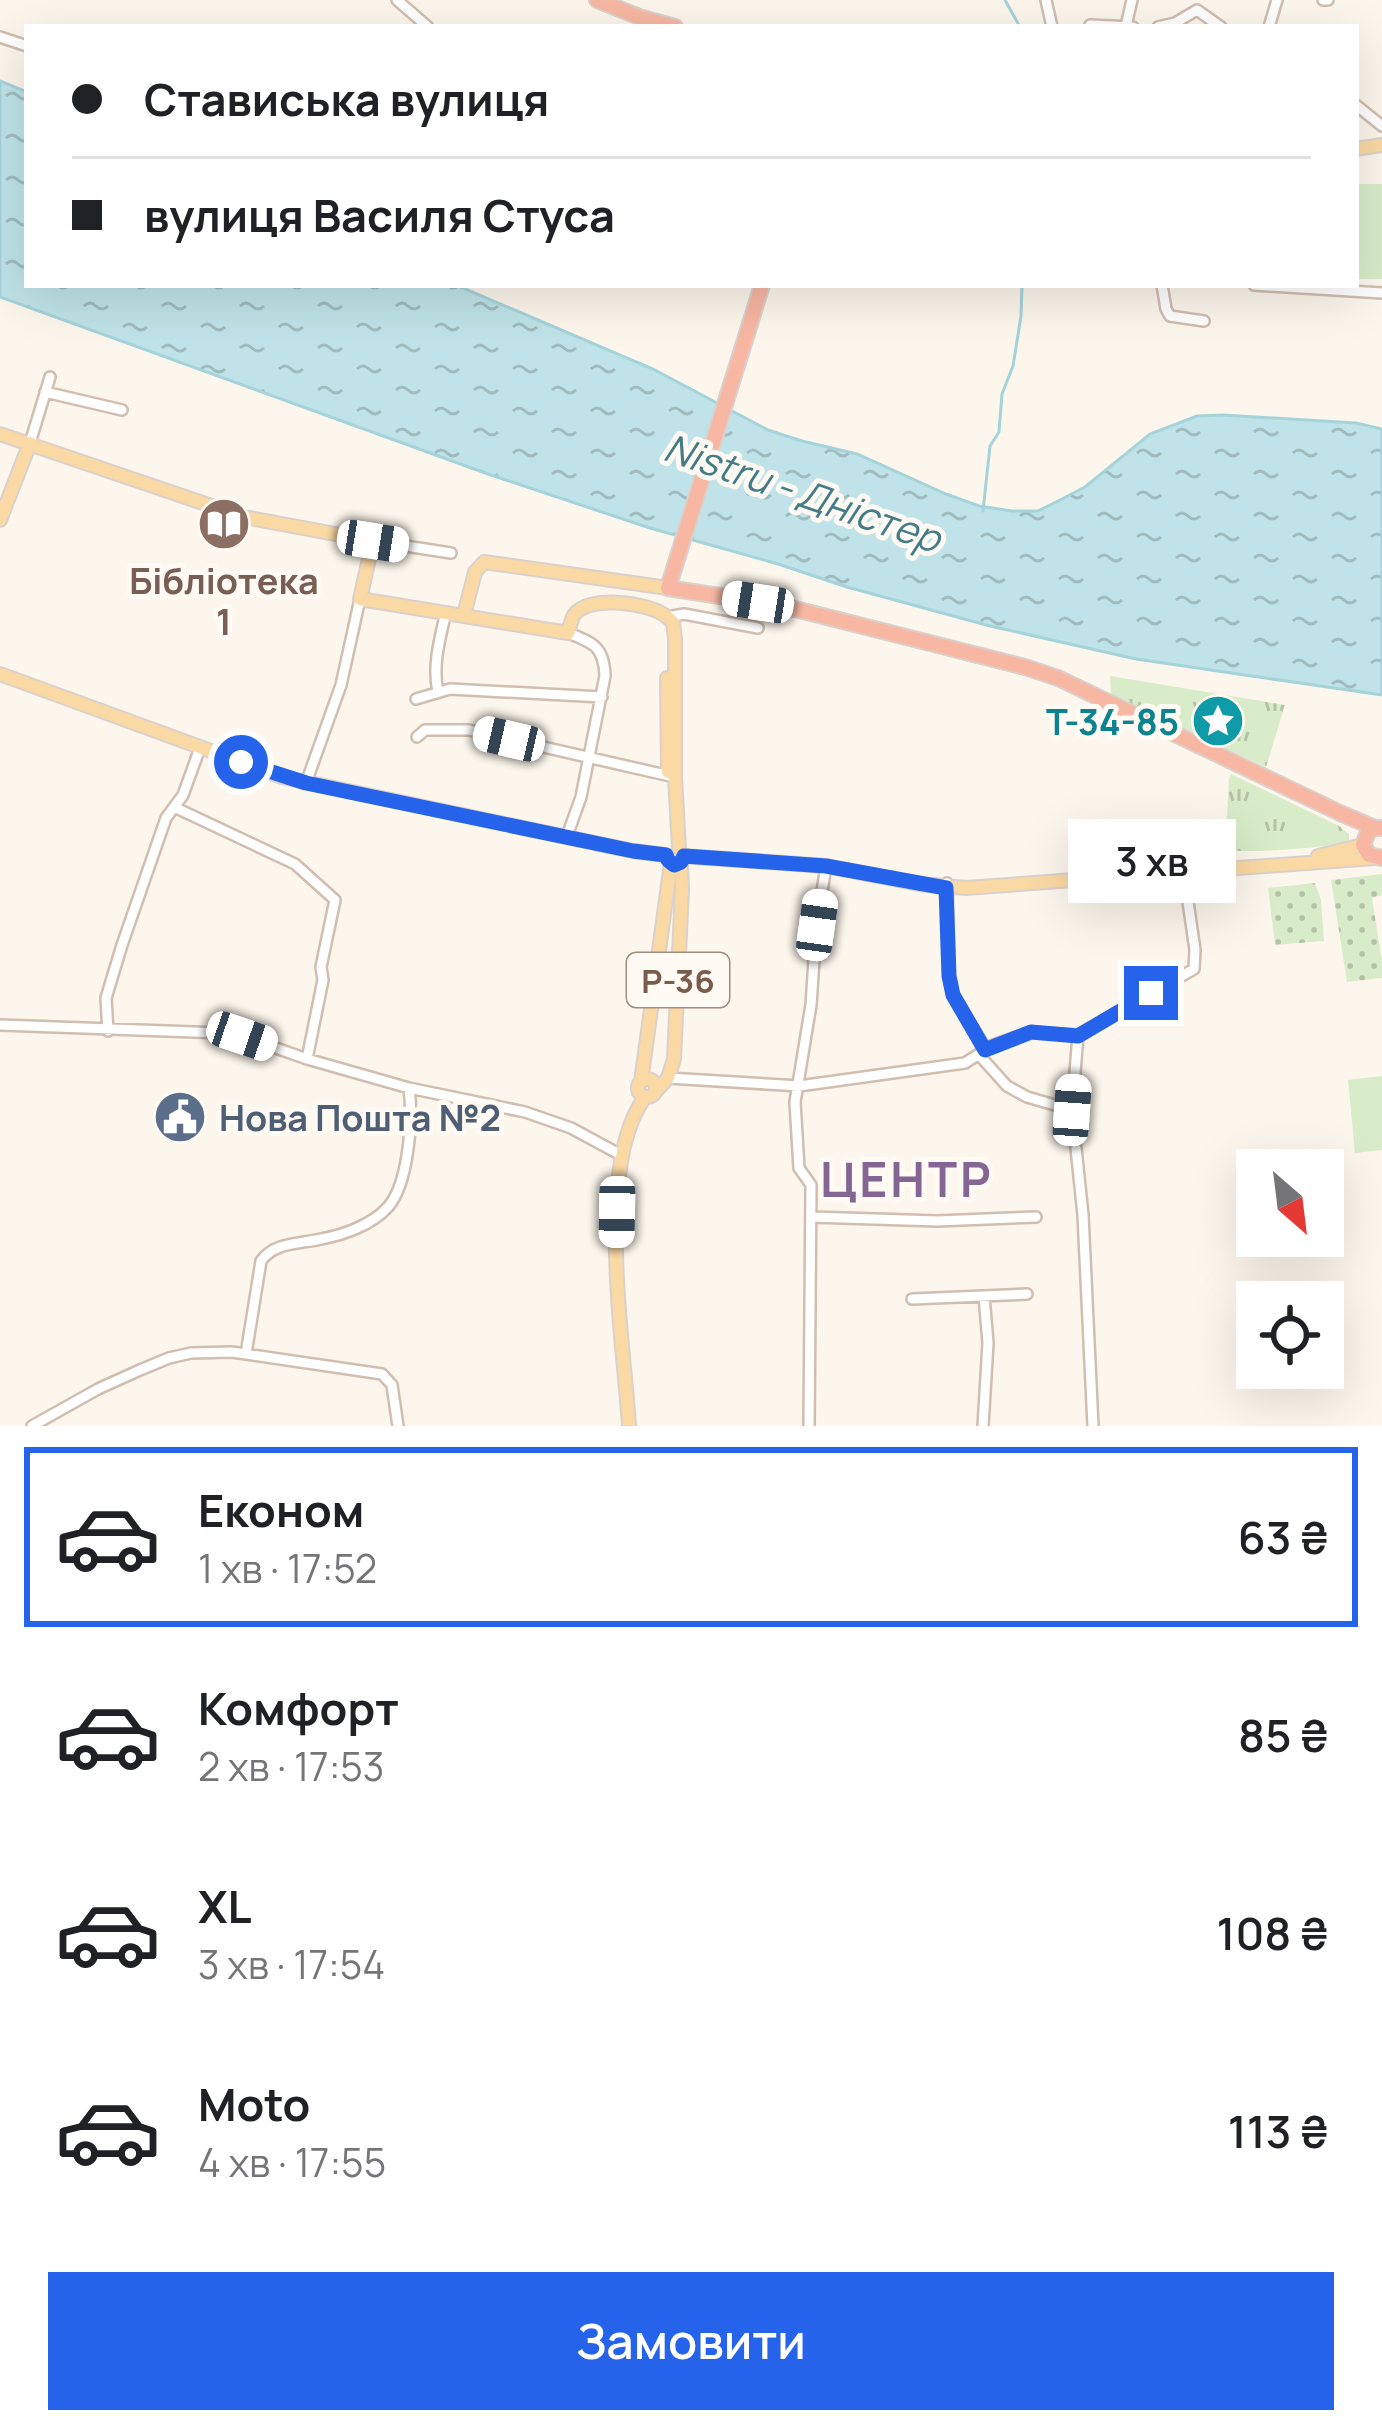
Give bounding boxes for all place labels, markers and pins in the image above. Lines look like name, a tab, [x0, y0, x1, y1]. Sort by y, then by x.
library icon: Бібліотека 1	[196, 496, 252, 552]
place label: Бібліотека 1	[129, 556, 319, 646]
place icon: Т-34-85	[1190, 693, 1246, 749]
place label: Т-34-85	[1046, 697, 1179, 746]
public building icon: Нова Пошта №2	[152, 1089, 208, 1145]
place label: Нова Пошта №2	[219, 1093, 501, 1142]

